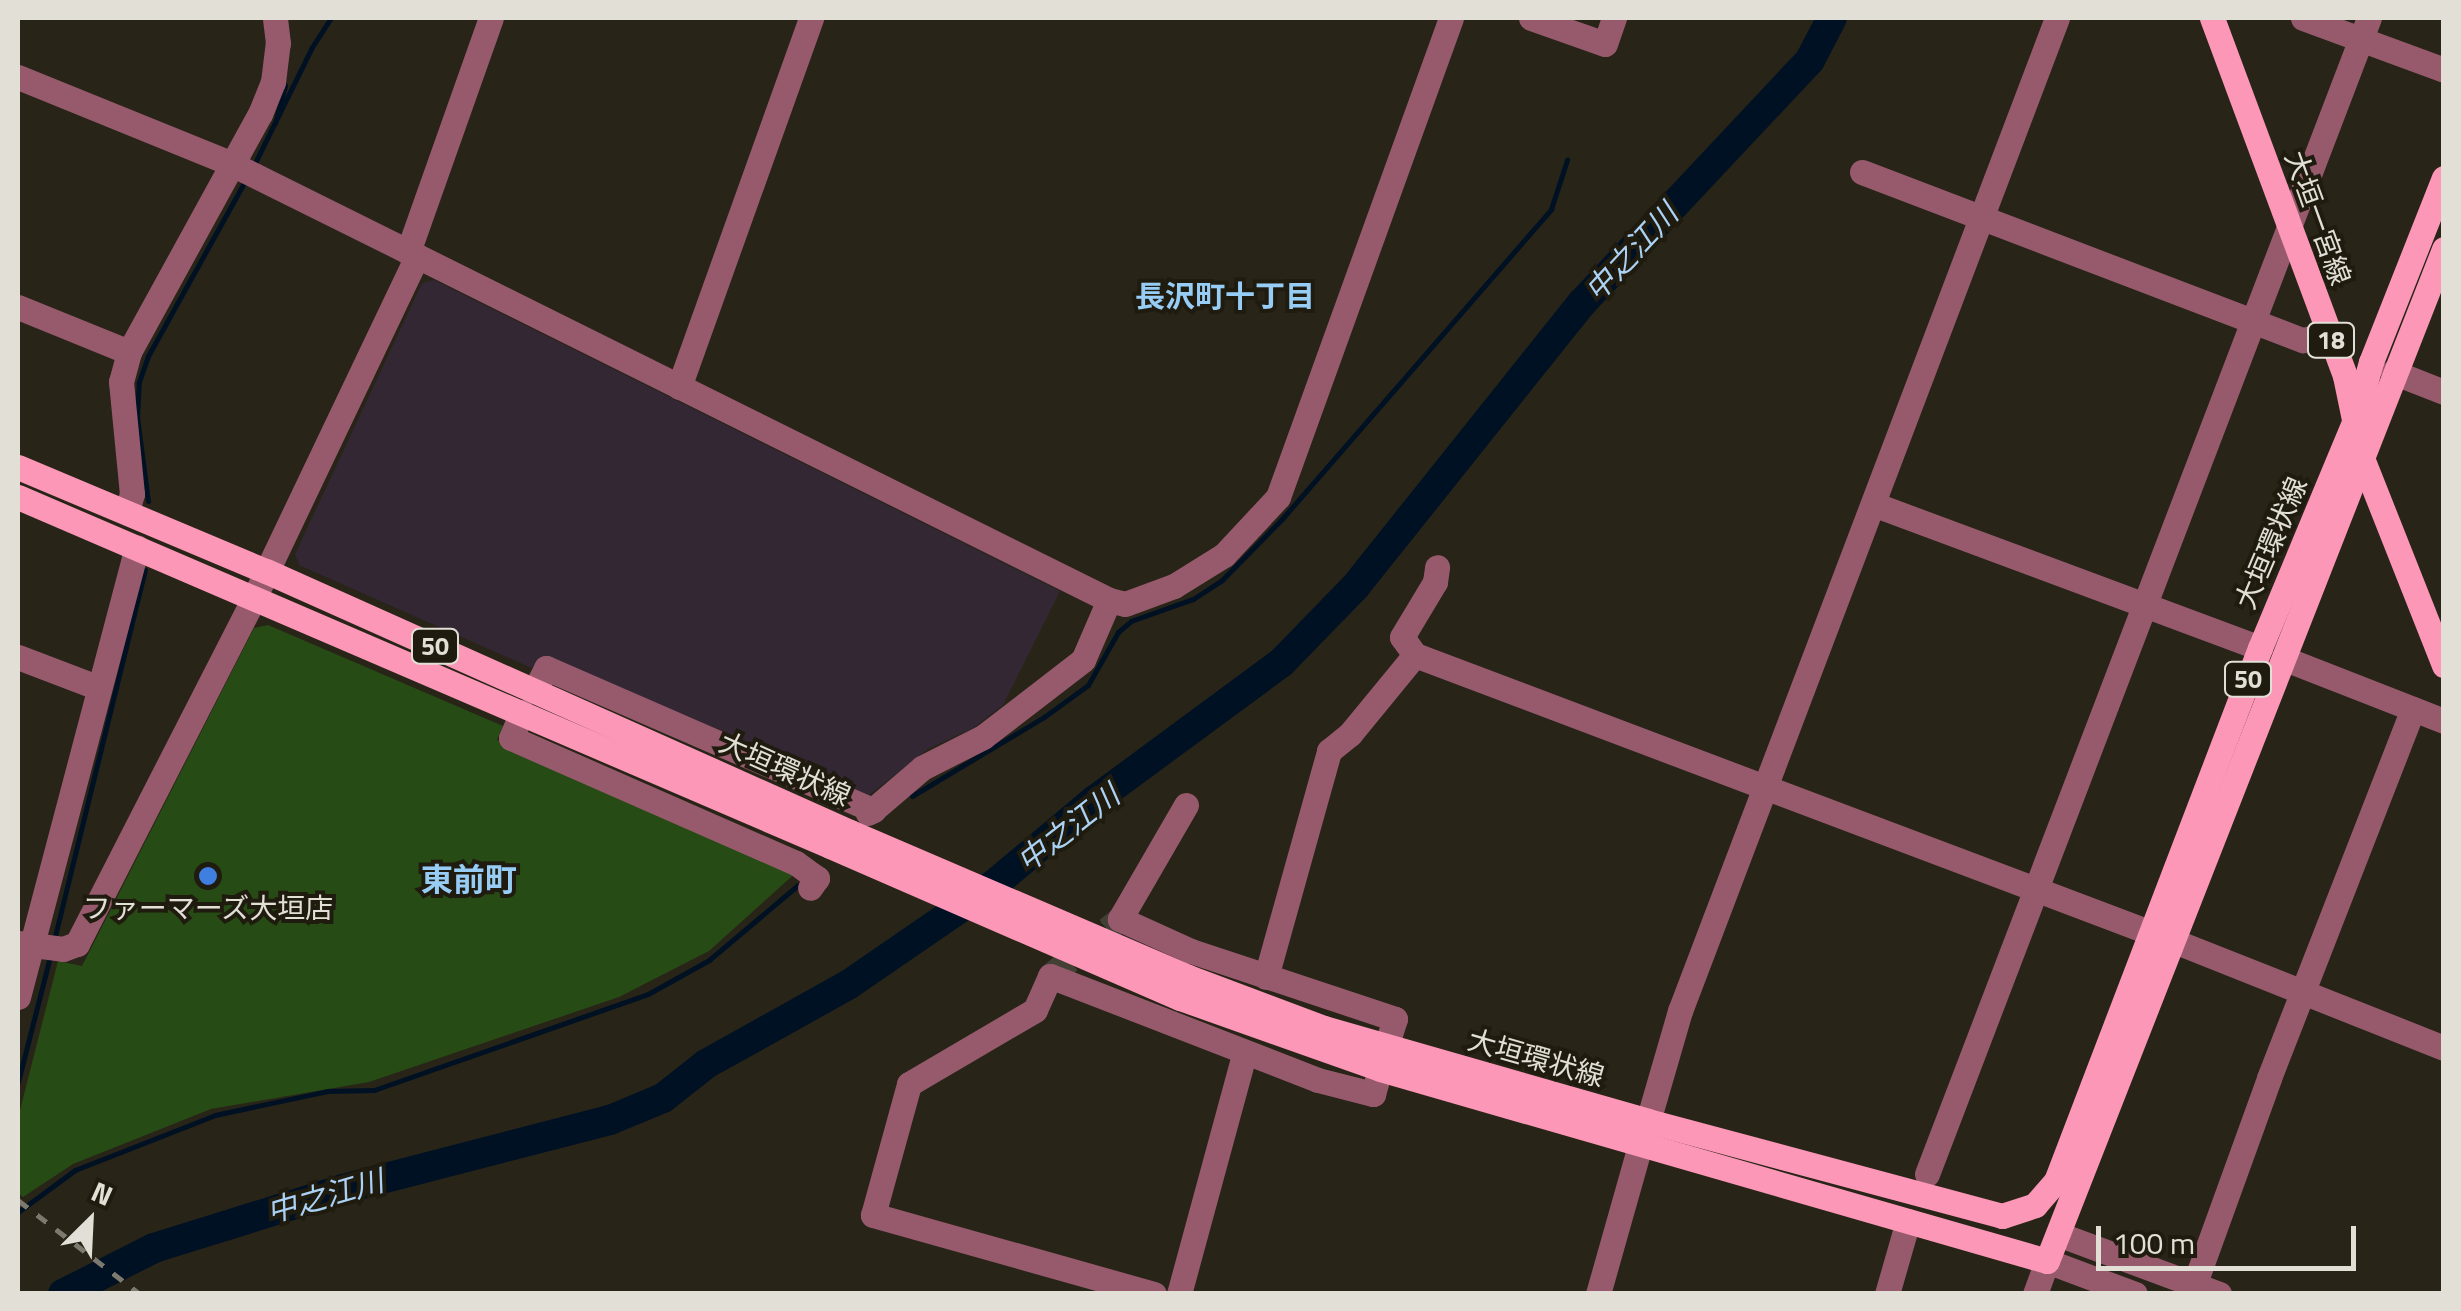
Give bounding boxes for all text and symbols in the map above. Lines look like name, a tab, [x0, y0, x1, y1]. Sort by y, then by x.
street label: 大垣一宮線	[2278, 146, 2358, 290]
water label: 中之江川	[1577, 196, 1685, 308]
district label: 長沢町十丁目	[1135, 278, 1315, 314]
road number: 18	[2306, 320, 2356, 360]
street label: 大垣環状線	[2228, 472, 2314, 614]
road number: 50	[410, 626, 460, 666]
road number: 50	[2223, 659, 2273, 699]
street label: 大垣環状線	[714, 725, 856, 813]
water label: 中之江川	[1010, 777, 1126, 879]
district label: 東前町	[421, 860, 517, 898]
marker: ファーマーズ大垣店	[197, 865, 219, 887]
place label: ファーマーズ大垣店	[82, 891, 334, 925]
street label: 大垣環状線	[1464, 1023, 1608, 1093]
water label: 中之江川	[262, 1162, 388, 1230]
text: N	[85, 1170, 120, 1217]
north arrow	[40, 1171, 140, 1271]
scale bar	[2101, 1206, 2361, 1268]
text: 100 m	[2113, 1220, 2195, 1266]

